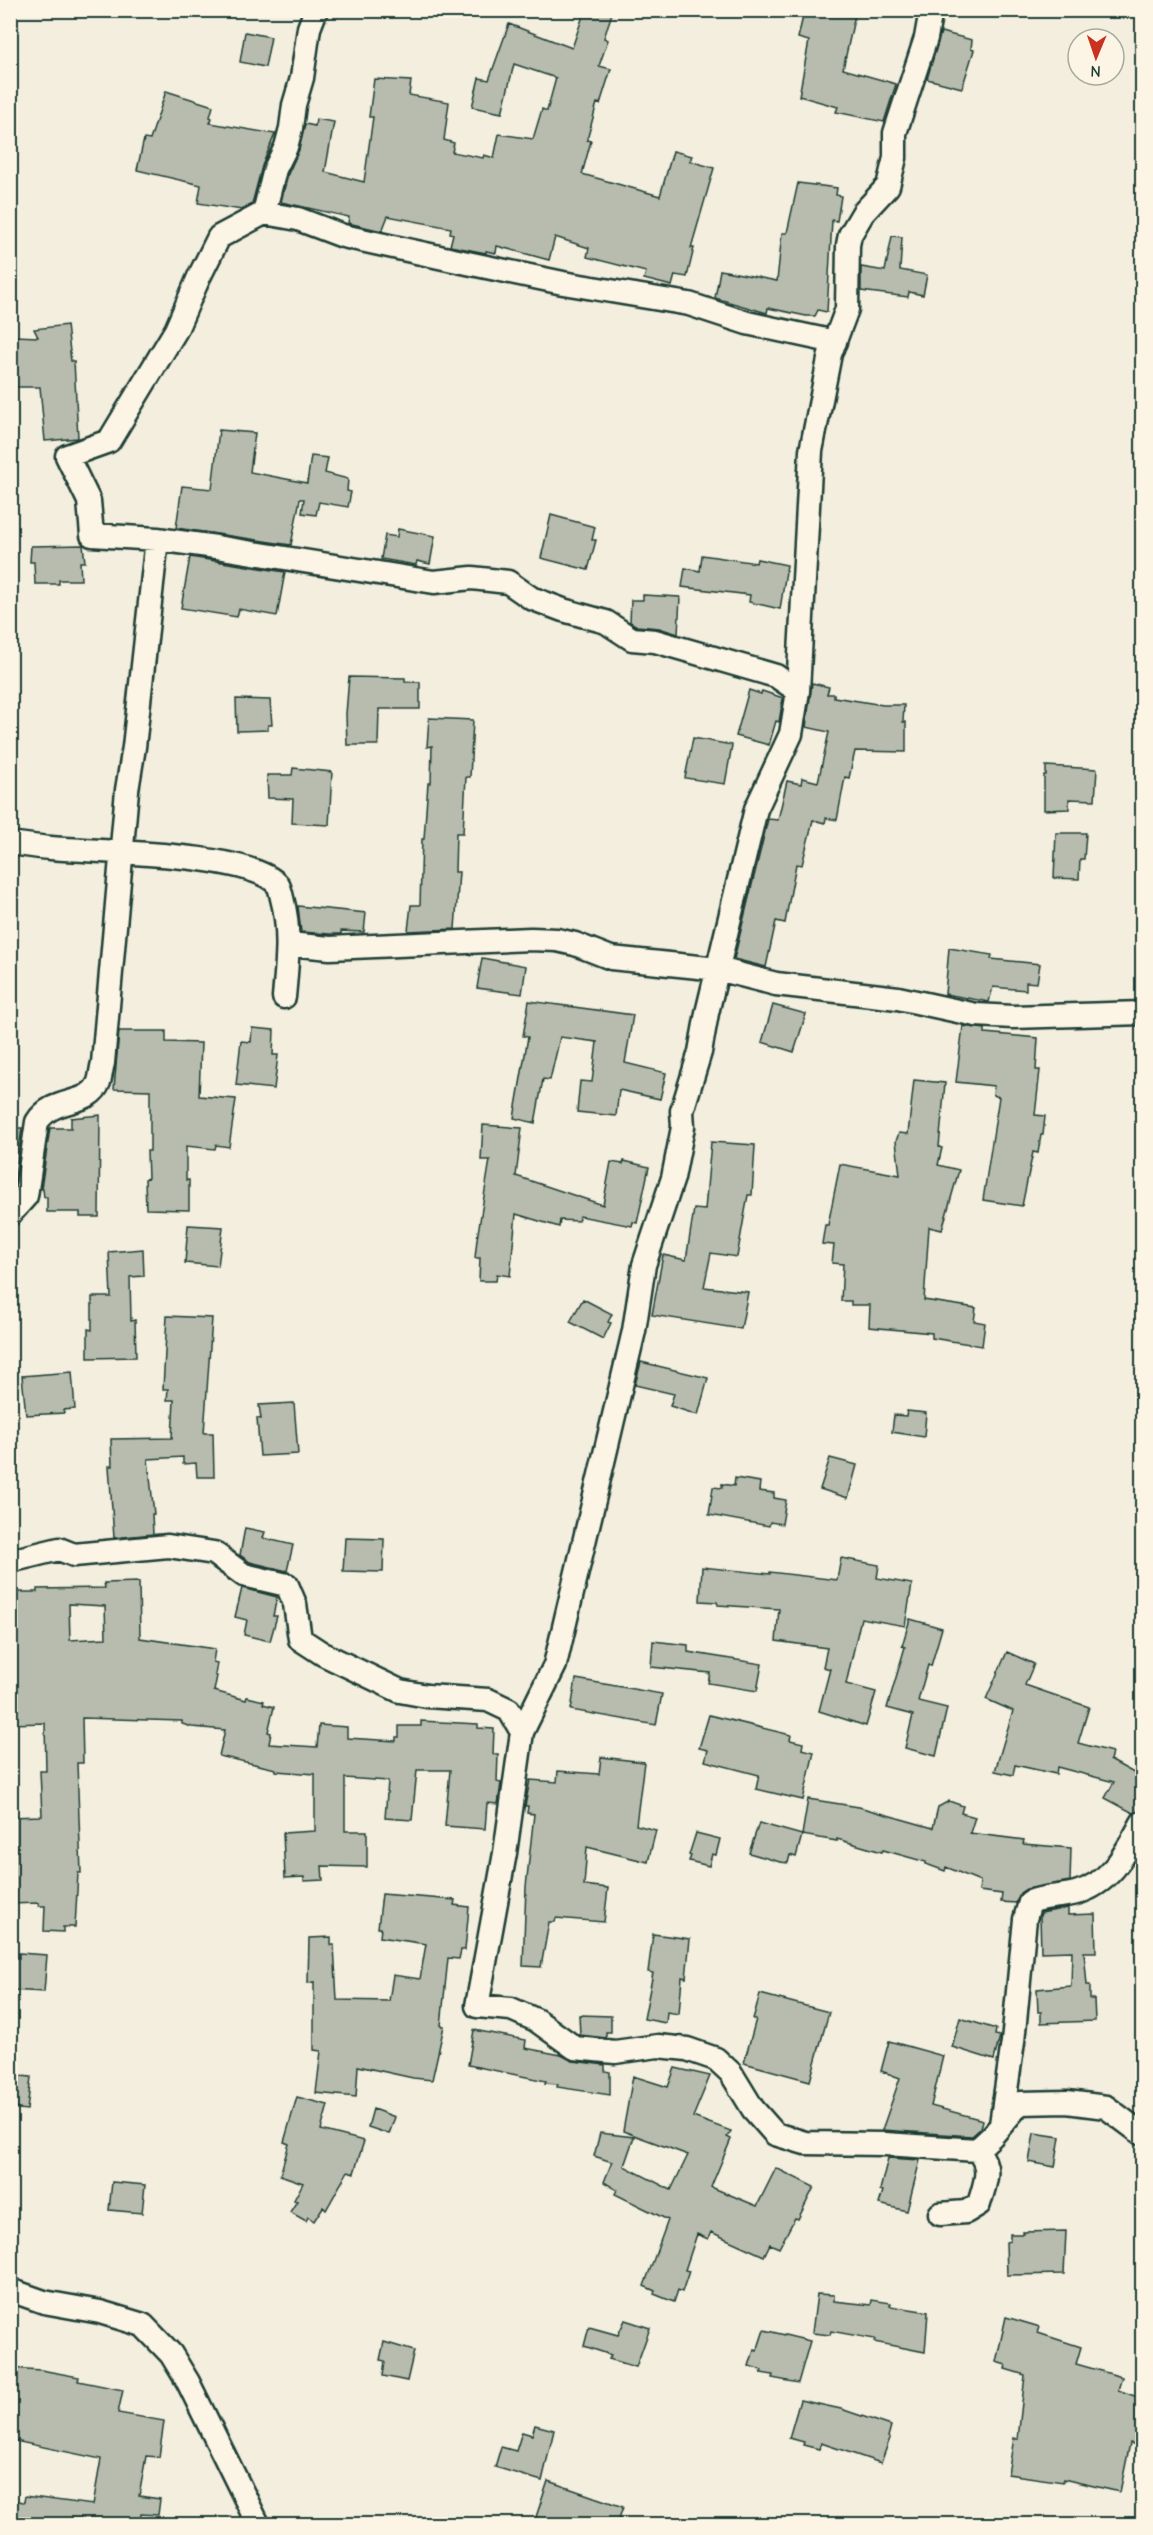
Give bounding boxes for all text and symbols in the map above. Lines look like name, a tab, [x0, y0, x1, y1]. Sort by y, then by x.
north arrow	[1066, 27, 1126, 87]
text: N	[1090, 62, 1101, 80]

